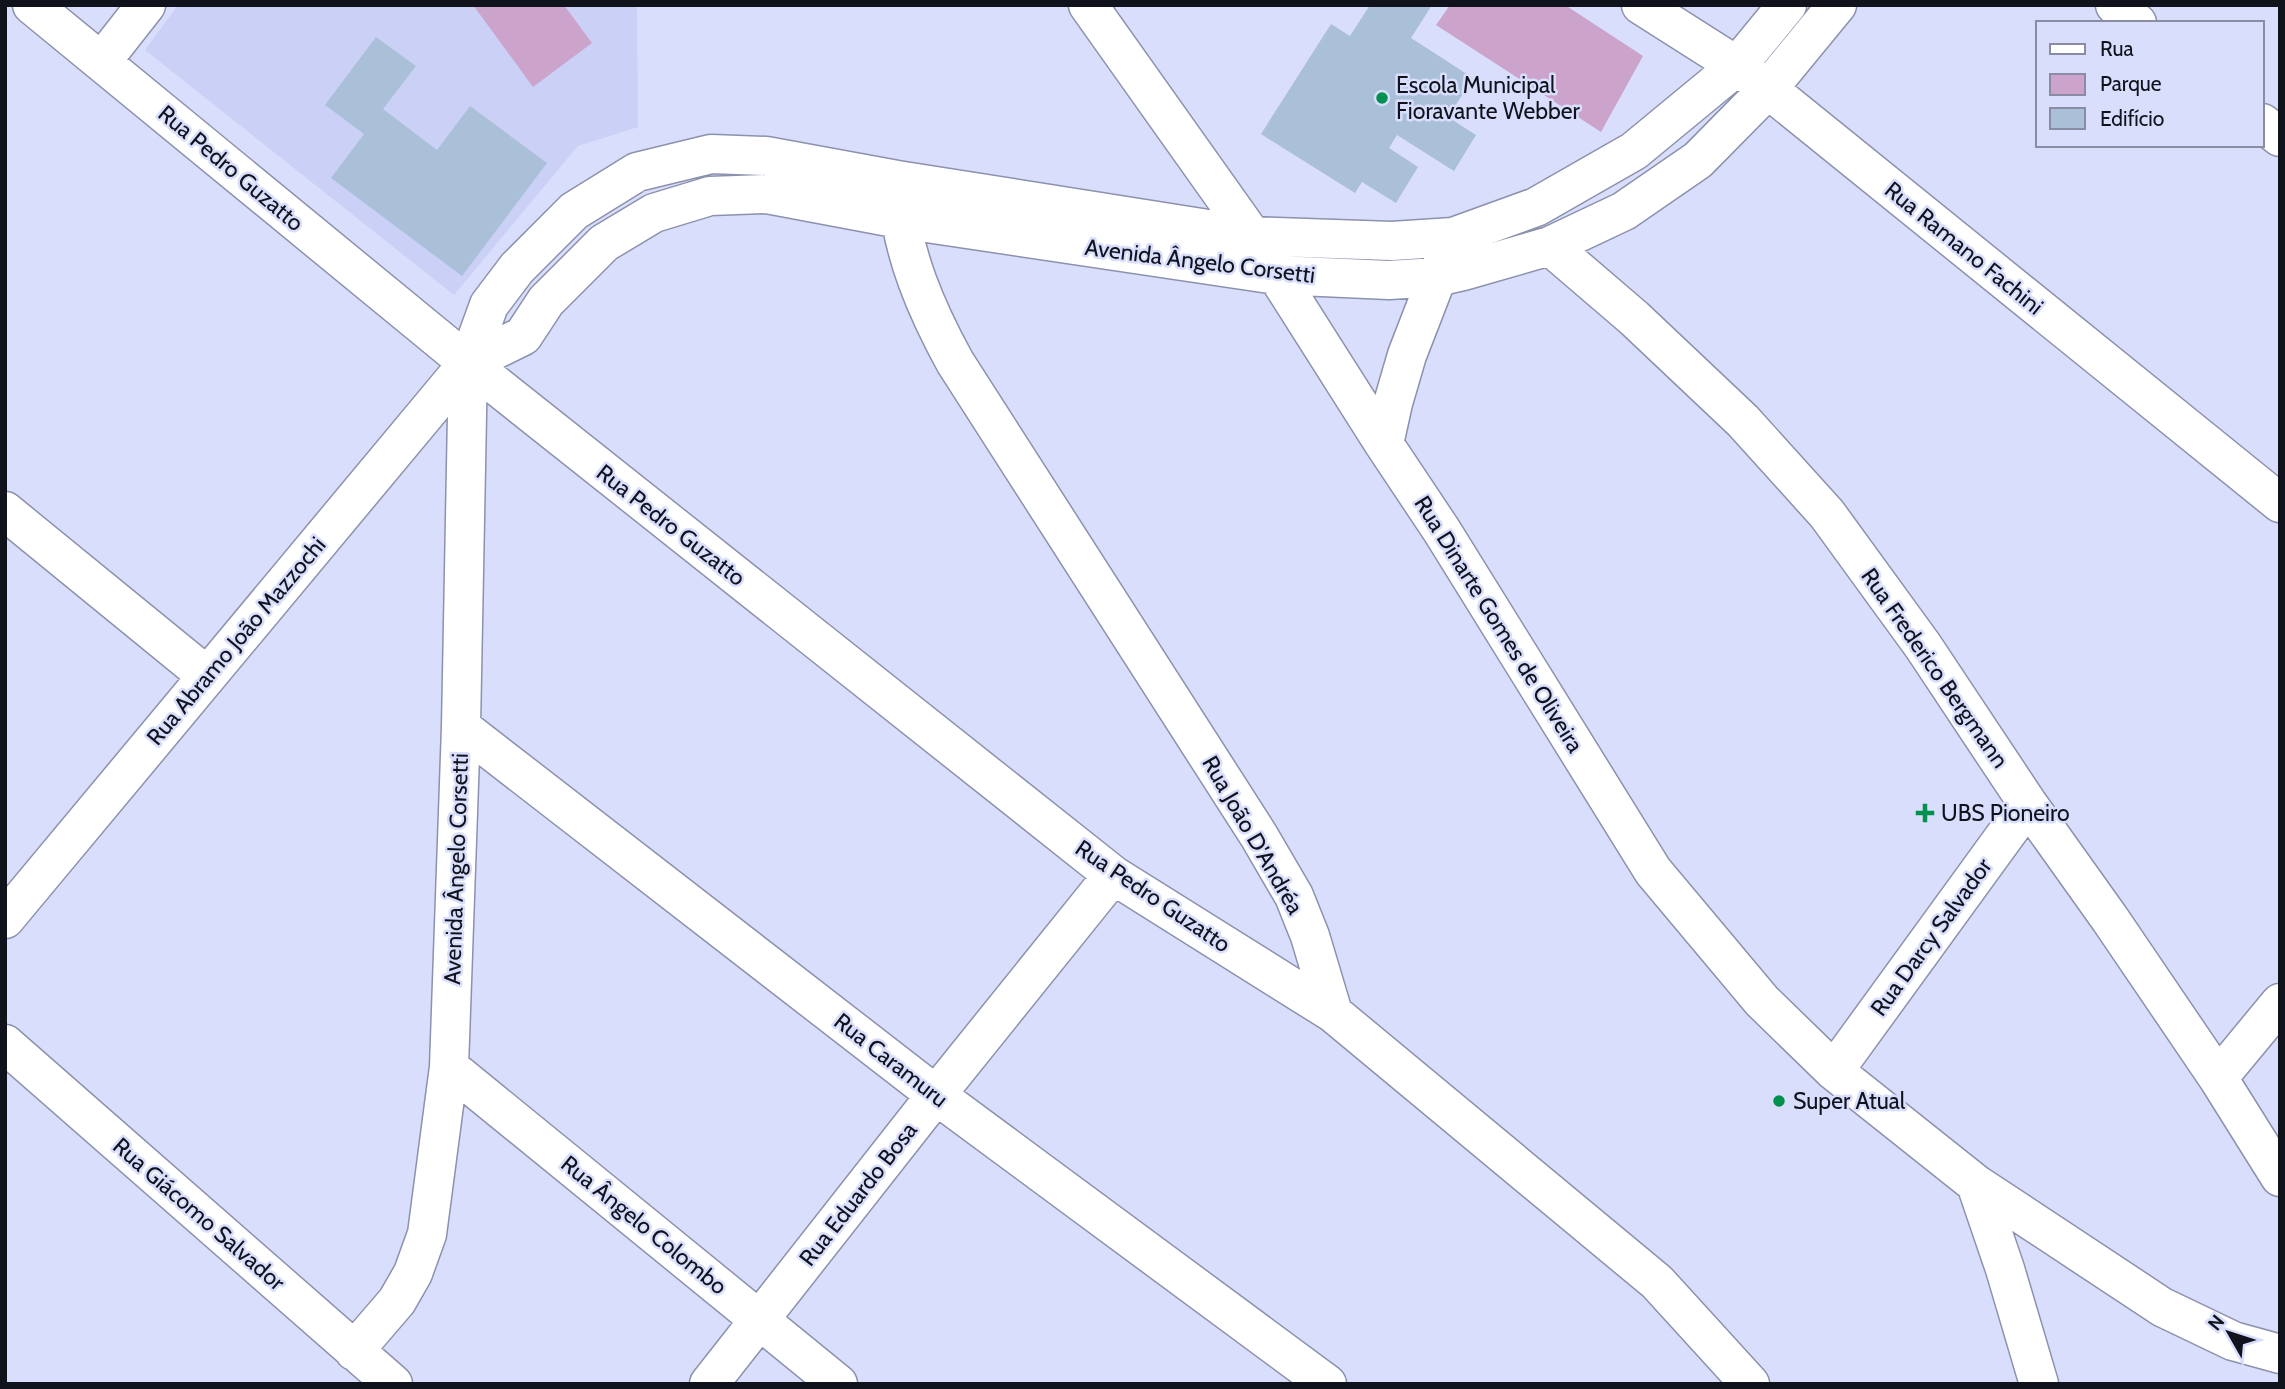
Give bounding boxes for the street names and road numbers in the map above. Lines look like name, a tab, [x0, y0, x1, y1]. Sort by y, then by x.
street label: Rua Pedro Guzatto	[153, 99, 309, 237]
street label: Rua Ramano Fachini	[1879, 176, 2049, 320]
street label: Avenida Ângelo Corsetti	[1083, 233, 1317, 289]
street label: Rua Pedro Guzatto	[591, 458, 751, 592]
street label: Rua Dinarte Gomes de Oliveira	[1408, 491, 1590, 757]
street label: Rua Abramo João Mazzochi	[141, 531, 331, 751]
street label: Rua Frederico Bergmann	[1855, 563, 2015, 773]
street label: Rua João D'Andréa	[1196, 751, 1310, 919]
street label: Avenida Ângelo Corsetti	[438, 753, 474, 985]
street label: Rua Pedro Guzatto	[1070, 834, 1236, 958]
street label: Rua Darcy Salvador	[1864, 852, 1998, 1021]
street label: Rua Caramuru	[828, 1007, 954, 1113]
street label: Rua Eduardo Bosa	[793, 1117, 923, 1271]
street label: Rua Giácomo Salvador	[107, 1132, 291, 1297]
street label: Rua Ângelo Colombo	[555, 1150, 733, 1300]

